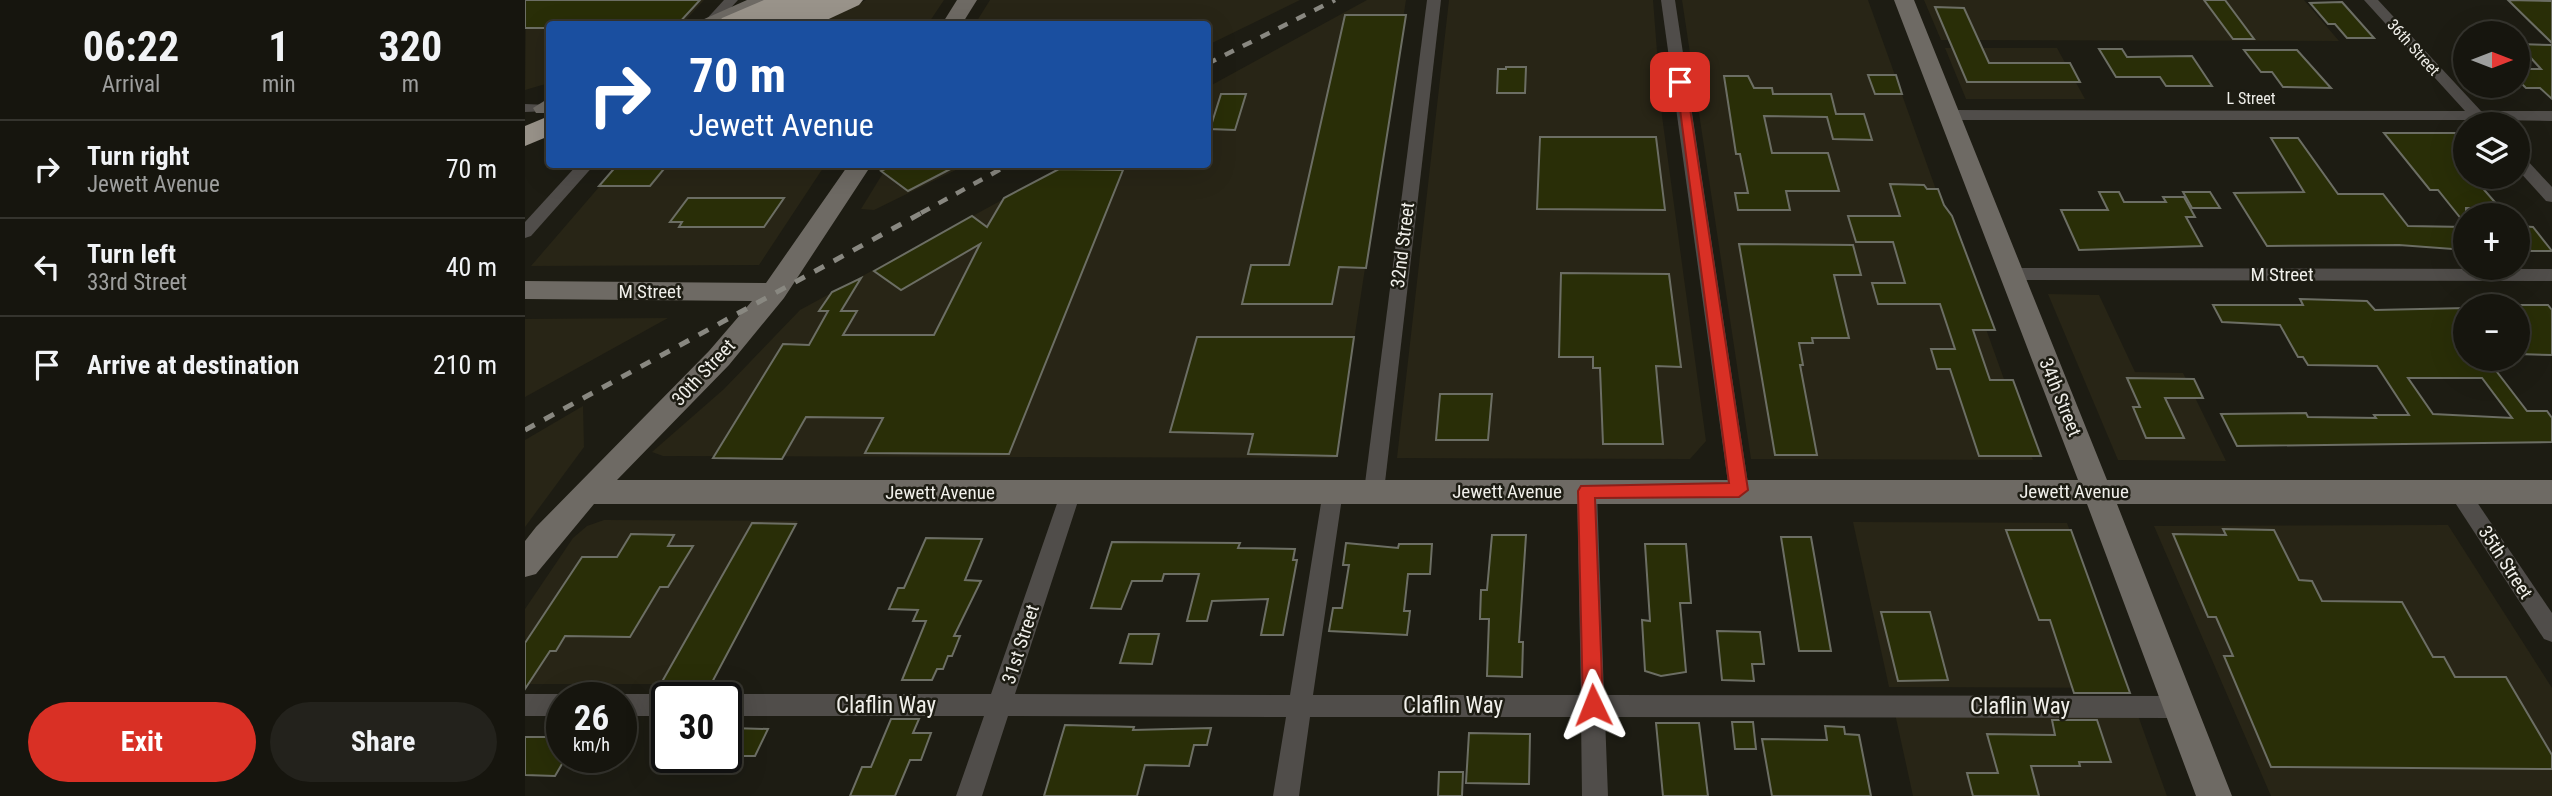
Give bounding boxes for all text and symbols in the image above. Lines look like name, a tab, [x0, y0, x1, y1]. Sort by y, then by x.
street label: 36th Street	[2383, 15, 2444, 80]
north arrow	[2453, 21, 2531, 98]
map controls	[2453, 21, 2530, 371]
text: 06:22	[83, 22, 179, 71]
text: 1	[268, 22, 289, 71]
text: 320	[378, 22, 442, 71]
text: 70 m	[689, 47, 786, 104]
icon: right	[574, 49, 665, 140]
pin	[1650, 52, 1710, 112]
icon: arrive	[1661, 63, 1699, 101]
text: Arrival	[102, 71, 160, 98]
text: min	[262, 71, 296, 98]
text: m	[402, 71, 419, 98]
street label: L Street	[2227, 89, 2276, 108]
text: Jewett Avenue	[689, 106, 874, 144]
button: layers	[2453, 112, 2530, 189]
text: Turn right	[87, 141, 189, 171]
icon: right	[28, 150, 66, 188]
text: 70 m	[446, 154, 497, 184]
text: Jewett Avenue	[87, 171, 220, 198]
street label: 32nd Street	[1386, 201, 1419, 289]
button: +	[2453, 203, 2530, 280]
text: Turn left	[87, 239, 176, 269]
icon: left	[28, 248, 66, 286]
text: 40 m	[446, 252, 497, 282]
street label: M Street	[2250, 263, 2314, 286]
text: 33rd Street	[87, 269, 187, 296]
street label: M Street	[618, 280, 682, 303]
button: −	[2453, 294, 2530, 371]
street label: 30th Street	[667, 334, 740, 410]
icon: arrive	[28, 346, 66, 384]
text: Arrive at destination	[87, 350, 299, 380]
text: 210 m	[433, 350, 497, 380]
street label: 34th Street	[2034, 355, 2087, 440]
street label: Jewett Avenue	[1452, 480, 1562, 503]
street label: Jewett Avenue	[2019, 480, 2129, 503]
street label: Jewett Avenue	[885, 481, 995, 504]
street label: 35th Street	[2473, 521, 2538, 603]
street label: 31st Street	[997, 602, 1044, 687]
position arrow	[1556, 668, 1630, 742]
speed limit sign: 30	[651, 682, 742, 773]
street label: Claflin Way	[836, 692, 937, 719]
street label: Claflin Way	[1403, 692, 1504, 719]
street label: Claflin Way	[1970, 693, 2071, 720]
text: 26	[574, 698, 609, 739]
button: Exit	[28, 702, 256, 782]
button: Share	[270, 702, 497, 782]
text: km/h	[573, 734, 610, 755]

